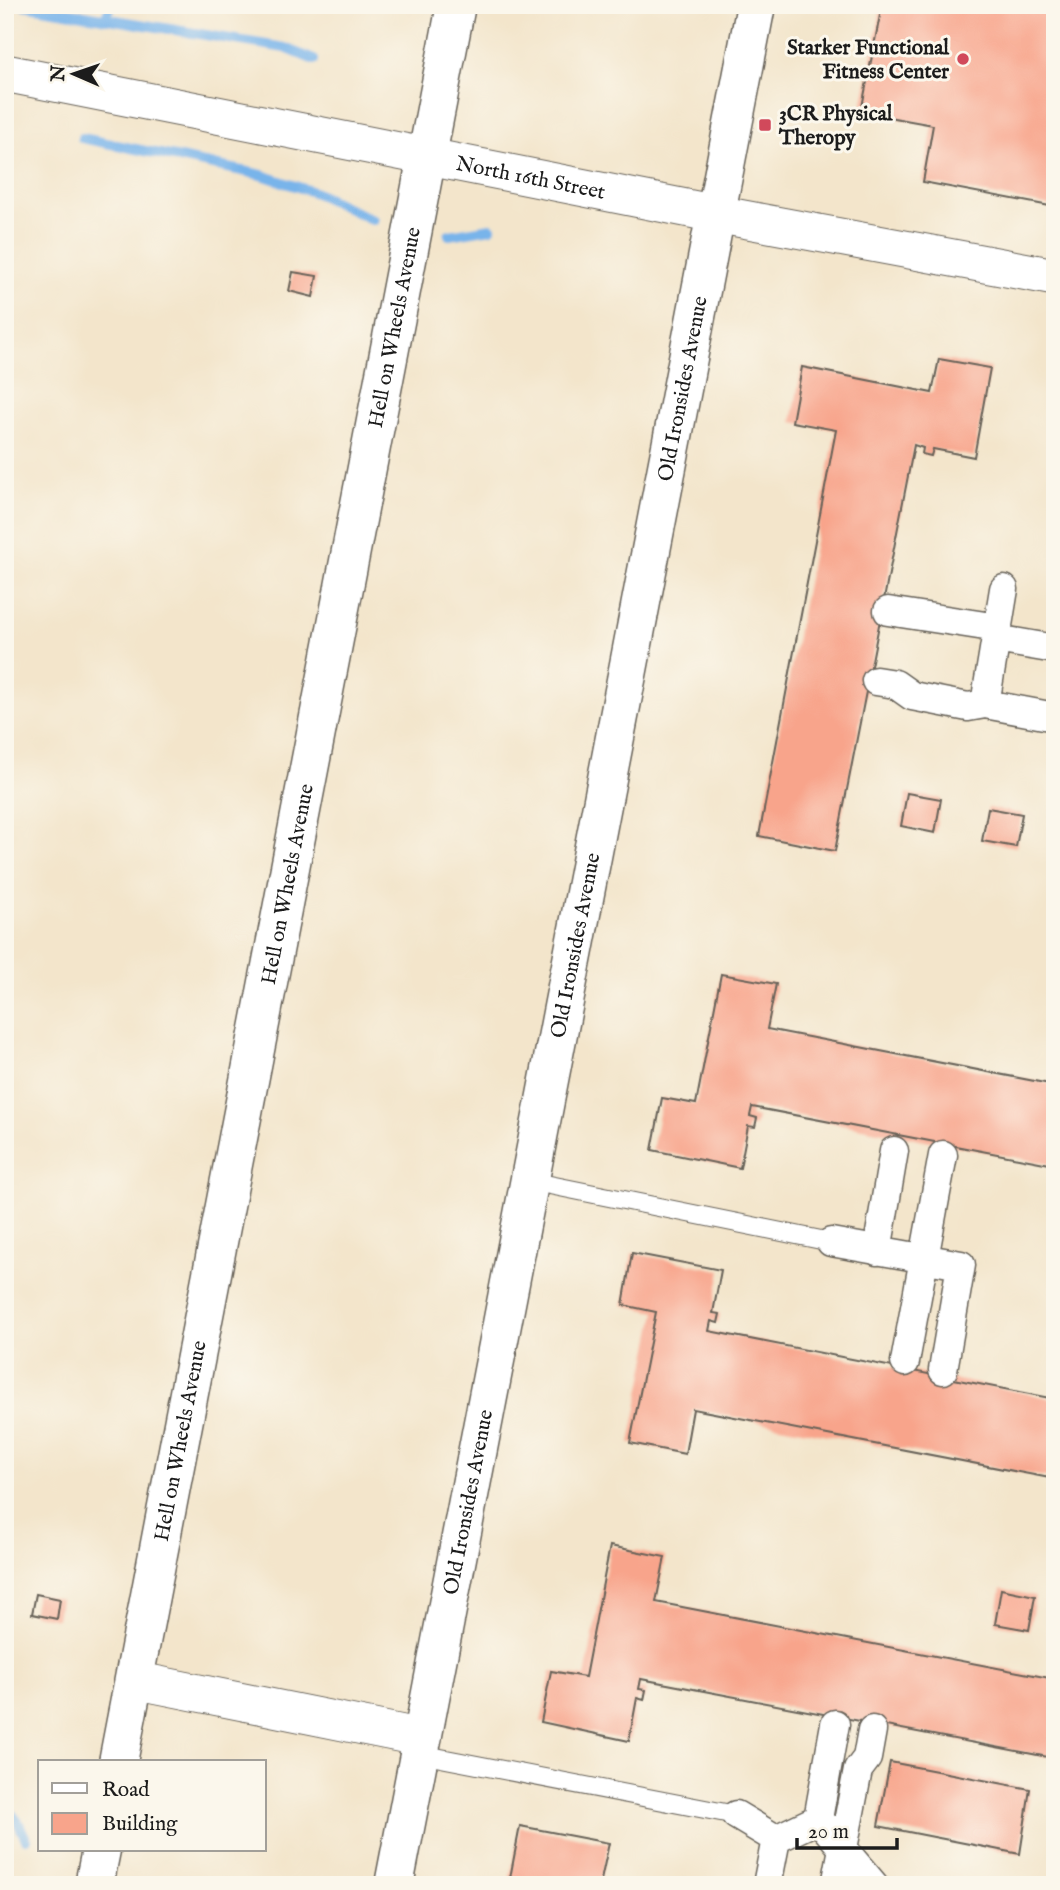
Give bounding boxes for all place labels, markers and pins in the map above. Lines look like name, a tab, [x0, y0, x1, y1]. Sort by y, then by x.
place label: Starker Functional Fitness Center	[787, 35, 950, 86]
marker: Starker Functional Fitness Center	[955, 51, 971, 67]
place label: 3CR Physical Theropy	[778, 101, 894, 152]
marker: 3CR Physical Theropy	[757, 117, 773, 133]

